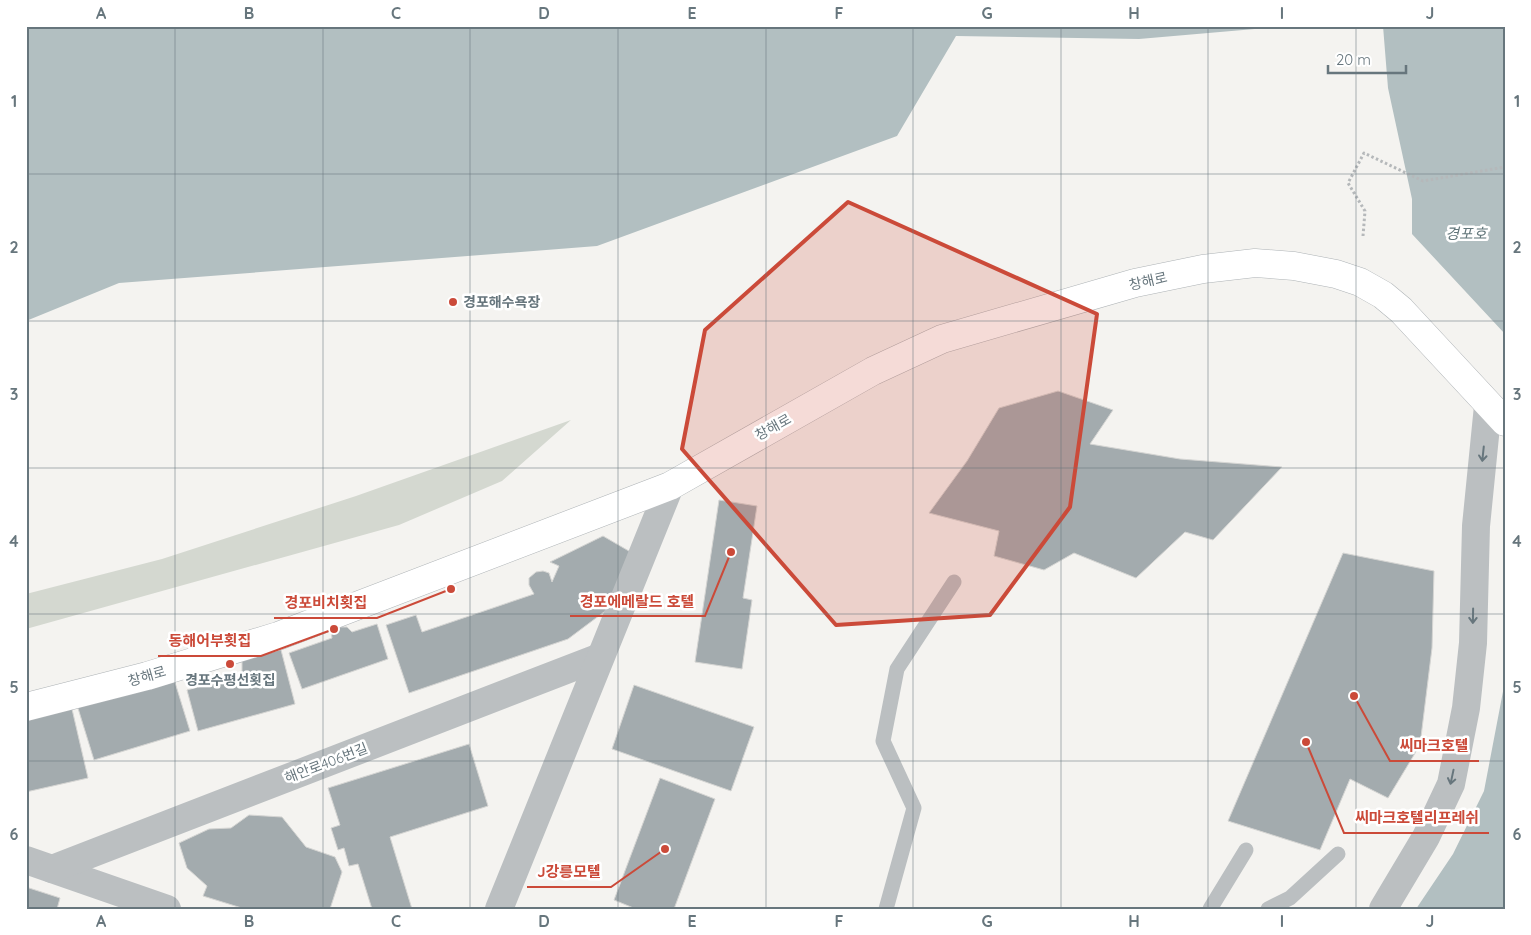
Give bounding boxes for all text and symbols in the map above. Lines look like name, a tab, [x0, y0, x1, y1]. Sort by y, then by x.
text: A	[96, 3, 107, 23]
text: B	[244, 3, 254, 23]
text: C	[391, 3, 401, 23]
text: D	[538, 3, 550, 23]
text: E	[687, 3, 697, 23]
text: F	[835, 3, 844, 23]
text: G	[981, 3, 993, 23]
text: H	[1128, 3, 1140, 23]
text: I	[1280, 3, 1284, 23]
text: J	[1426, 3, 1434, 23]
scale bar	[1328, 42, 1406, 74]
text: 20 m	[1336, 50, 1371, 69]
text: 1	[11, 91, 17, 111]
text: 1	[1514, 91, 1520, 111]
water label: 경포호	[1445, 224, 1488, 243]
text: 2	[9, 237, 19, 257]
text: 2	[1512, 237, 1522, 257]
street label: 창해로	[1127, 268, 1169, 294]
place label: 경포해수욕장	[463, 293, 540, 311]
marker: 경포해수욕장	[447, 296, 459, 308]
text: 3	[10, 384, 18, 404]
text: 3	[1513, 384, 1521, 404]
street label: 창해로	[752, 410, 794, 444]
one-way arrow	[1478, 446, 1488, 462]
text: 4	[9, 531, 19, 551]
text: 4	[1512, 531, 1522, 551]
callout: 경포에메랄드 호텔	[570, 586, 705, 616]
callout: 경포비치횟집	[274, 588, 377, 618]
text: 경포에메랄드 호텔	[580, 592, 694, 611]
text: 경포비치횟집	[285, 593, 367, 612]
one-way arrow	[1469, 608, 1478, 624]
callout: 동해어부횟집	[158, 626, 261, 656]
text: 동해어부횟집	[169, 631, 251, 650]
marker: 경포수평선횟집	[224, 658, 236, 670]
street label: 창해로	[126, 662, 168, 690]
place label: 경포수평선횟집	[185, 671, 275, 689]
text: 5	[9, 677, 19, 697]
text: 5	[1512, 677, 1522, 697]
callout: 씨마크호텔	[1390, 731, 1479, 761]
text: 씨마크호텔	[1399, 736, 1469, 755]
street label: 해안로406번길	[282, 739, 370, 787]
one-way arrow	[1447, 769, 1456, 785]
callout: 씨마크호텔리프레쉬	[1344, 803, 1489, 833]
text: 씨마크호텔리프레쉬	[1355, 808, 1479, 827]
text: 6	[10, 824, 19, 844]
text: 6	[1513, 824, 1522, 844]
callout: J강릉모텔	[527, 857, 611, 887]
text: J강릉모텔	[537, 862, 601, 881]
text: A	[96, 911, 107, 931]
text: B	[244, 911, 254, 931]
text: C	[391, 911, 401, 931]
text: D	[538, 911, 550, 931]
text: E	[687, 911, 697, 931]
text: F	[835, 911, 844, 931]
text: G	[981, 911, 993, 931]
text: H	[1128, 911, 1140, 931]
text: I	[1280, 911, 1284, 931]
text: J	[1426, 911, 1434, 931]

